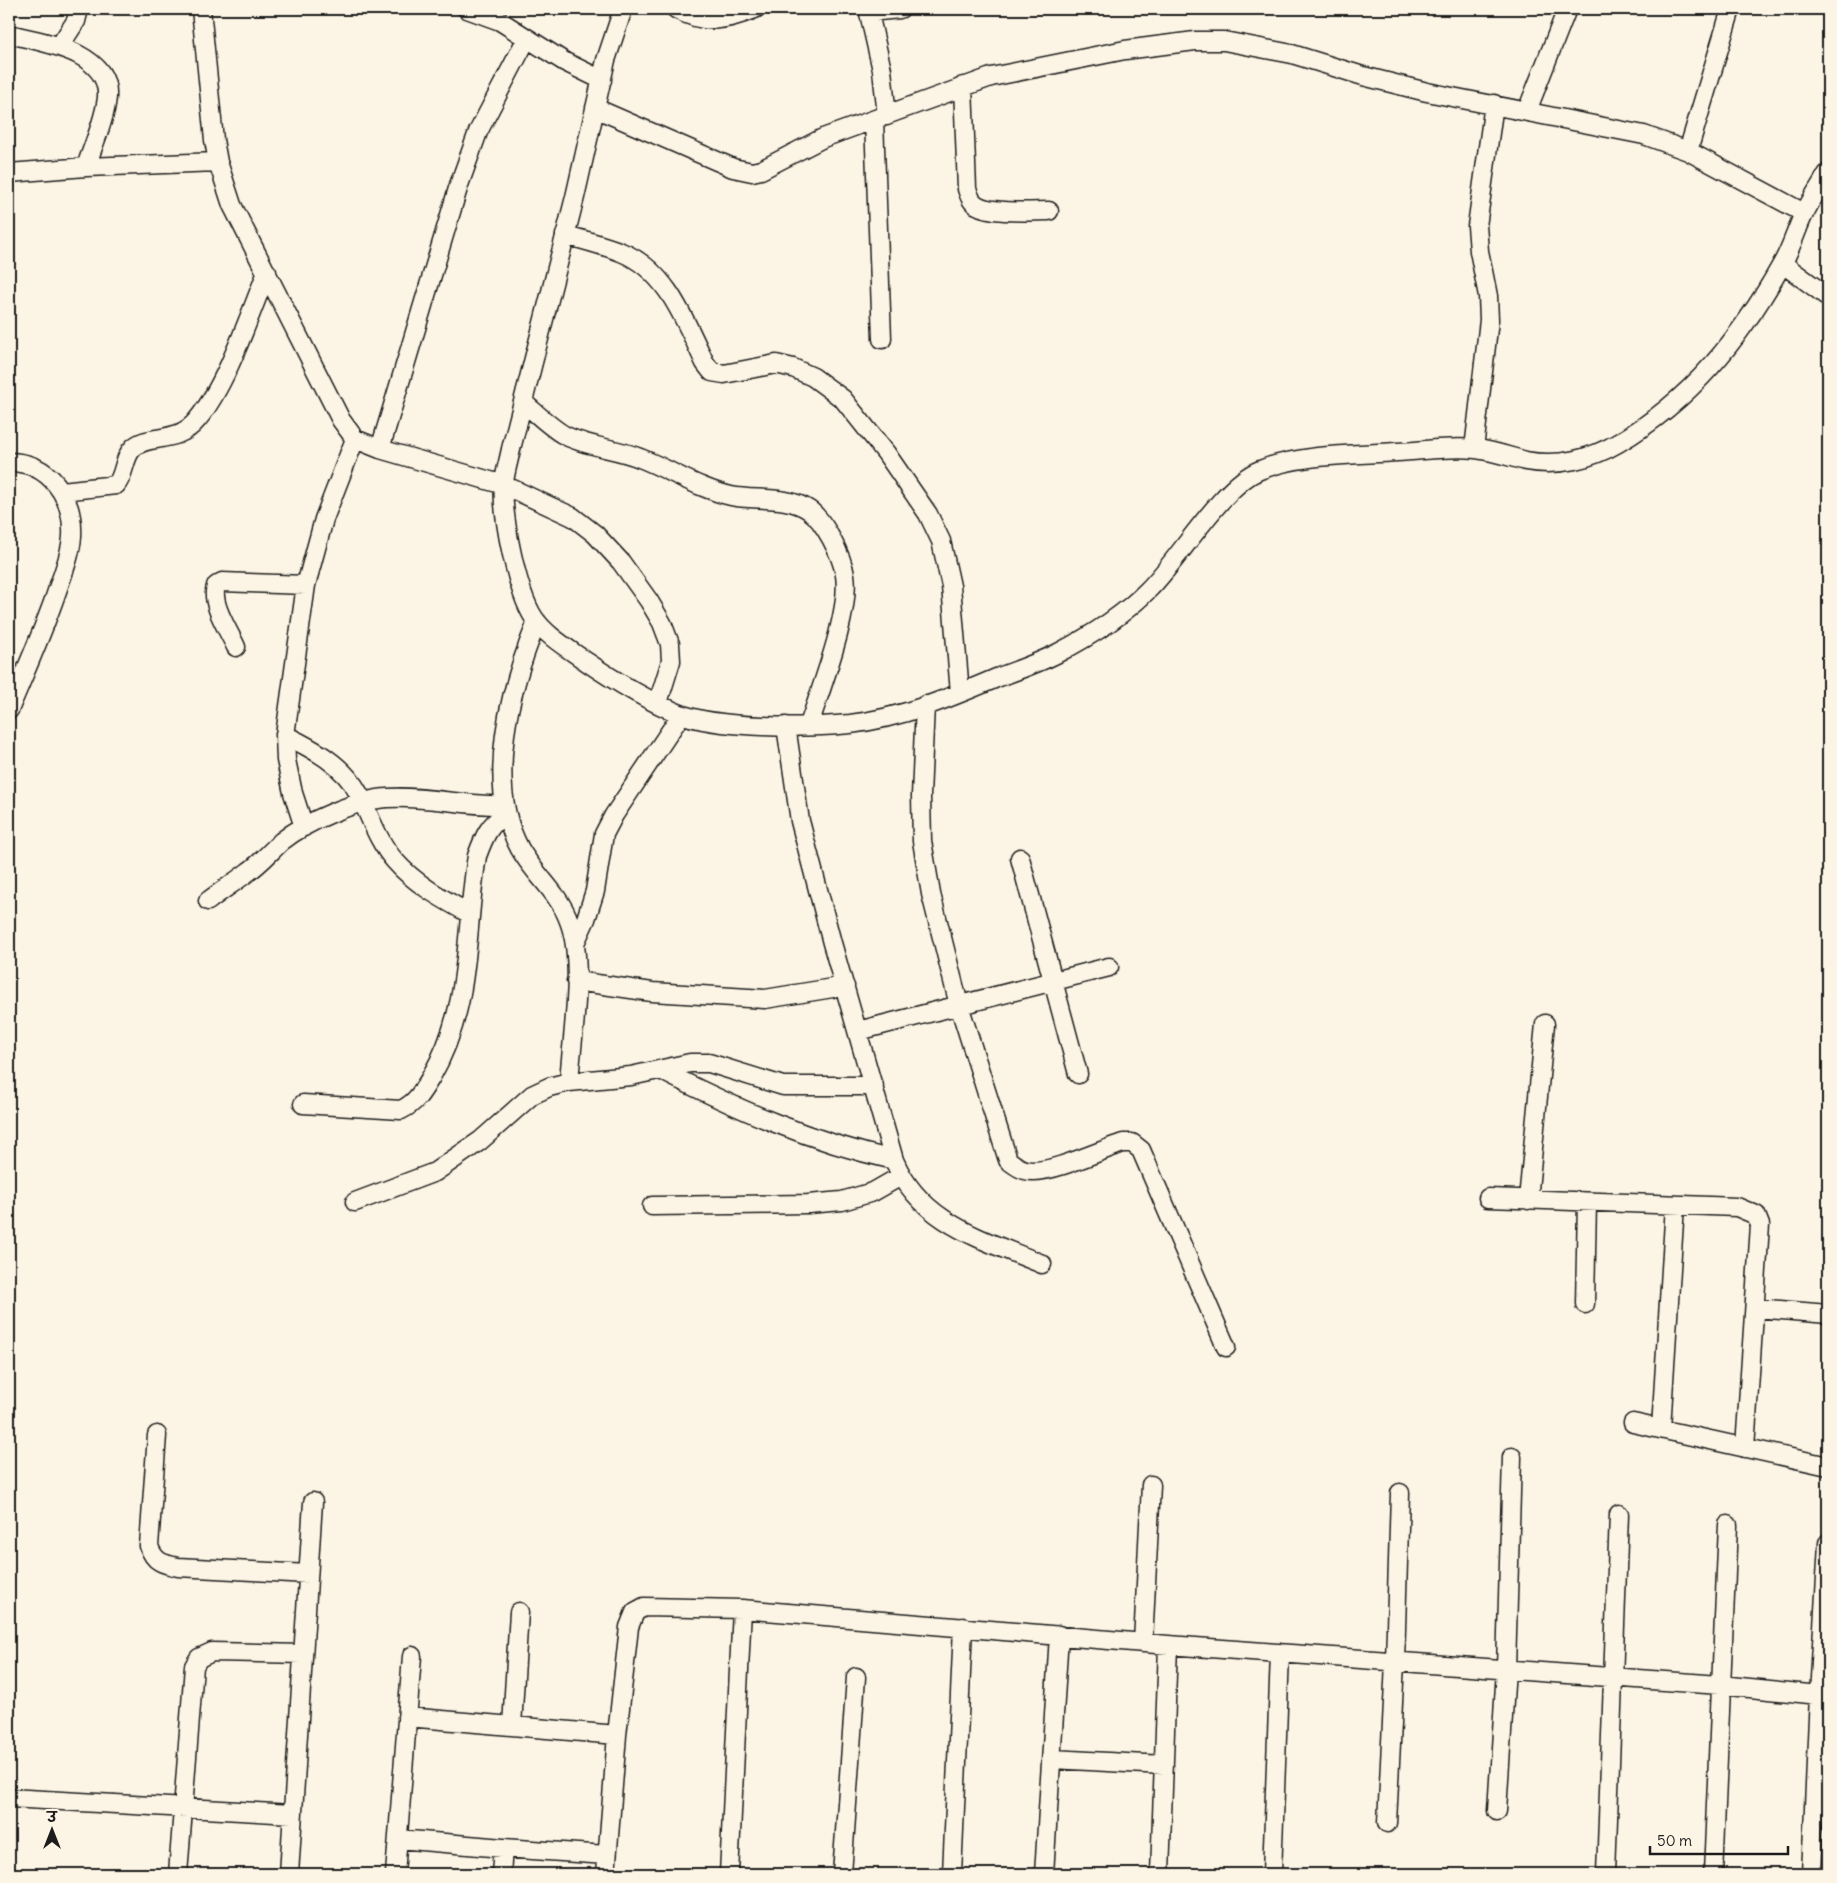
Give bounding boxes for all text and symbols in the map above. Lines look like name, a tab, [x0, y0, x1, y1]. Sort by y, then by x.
north arrow	[28, 1806, 78, 1856]
text: उ	[45, 1808, 58, 1826]
scale bar	[1650, 1823, 1787, 1855]
text: 50 m	[1657, 1831, 1692, 1850]

